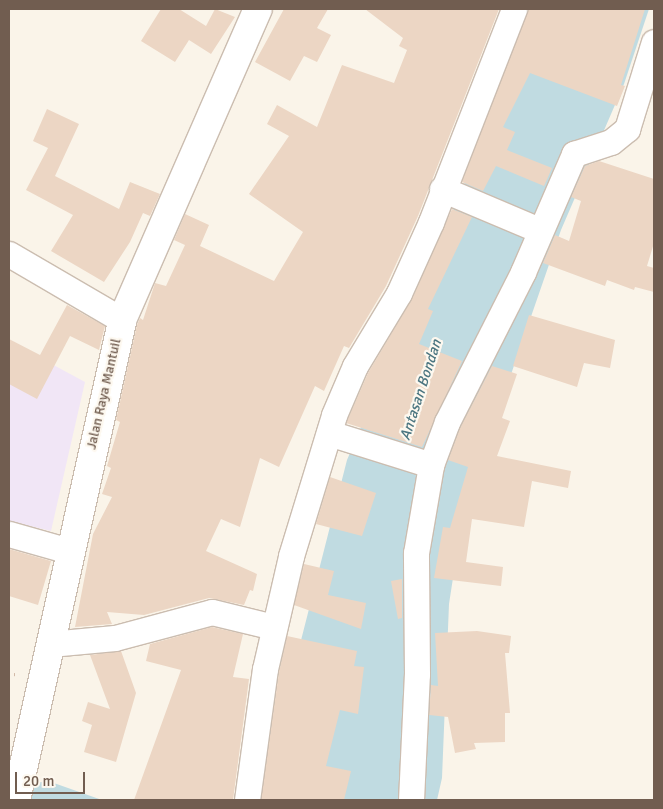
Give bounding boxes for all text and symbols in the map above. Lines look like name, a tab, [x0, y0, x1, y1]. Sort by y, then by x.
street label: Jalan Raya Mantuil	[83, 337, 125, 451]
water label: Antasan Bondan	[396, 337, 446, 443]
scale bar	[18, 762, 88, 794]
text: 20 m	[23, 772, 54, 790]

